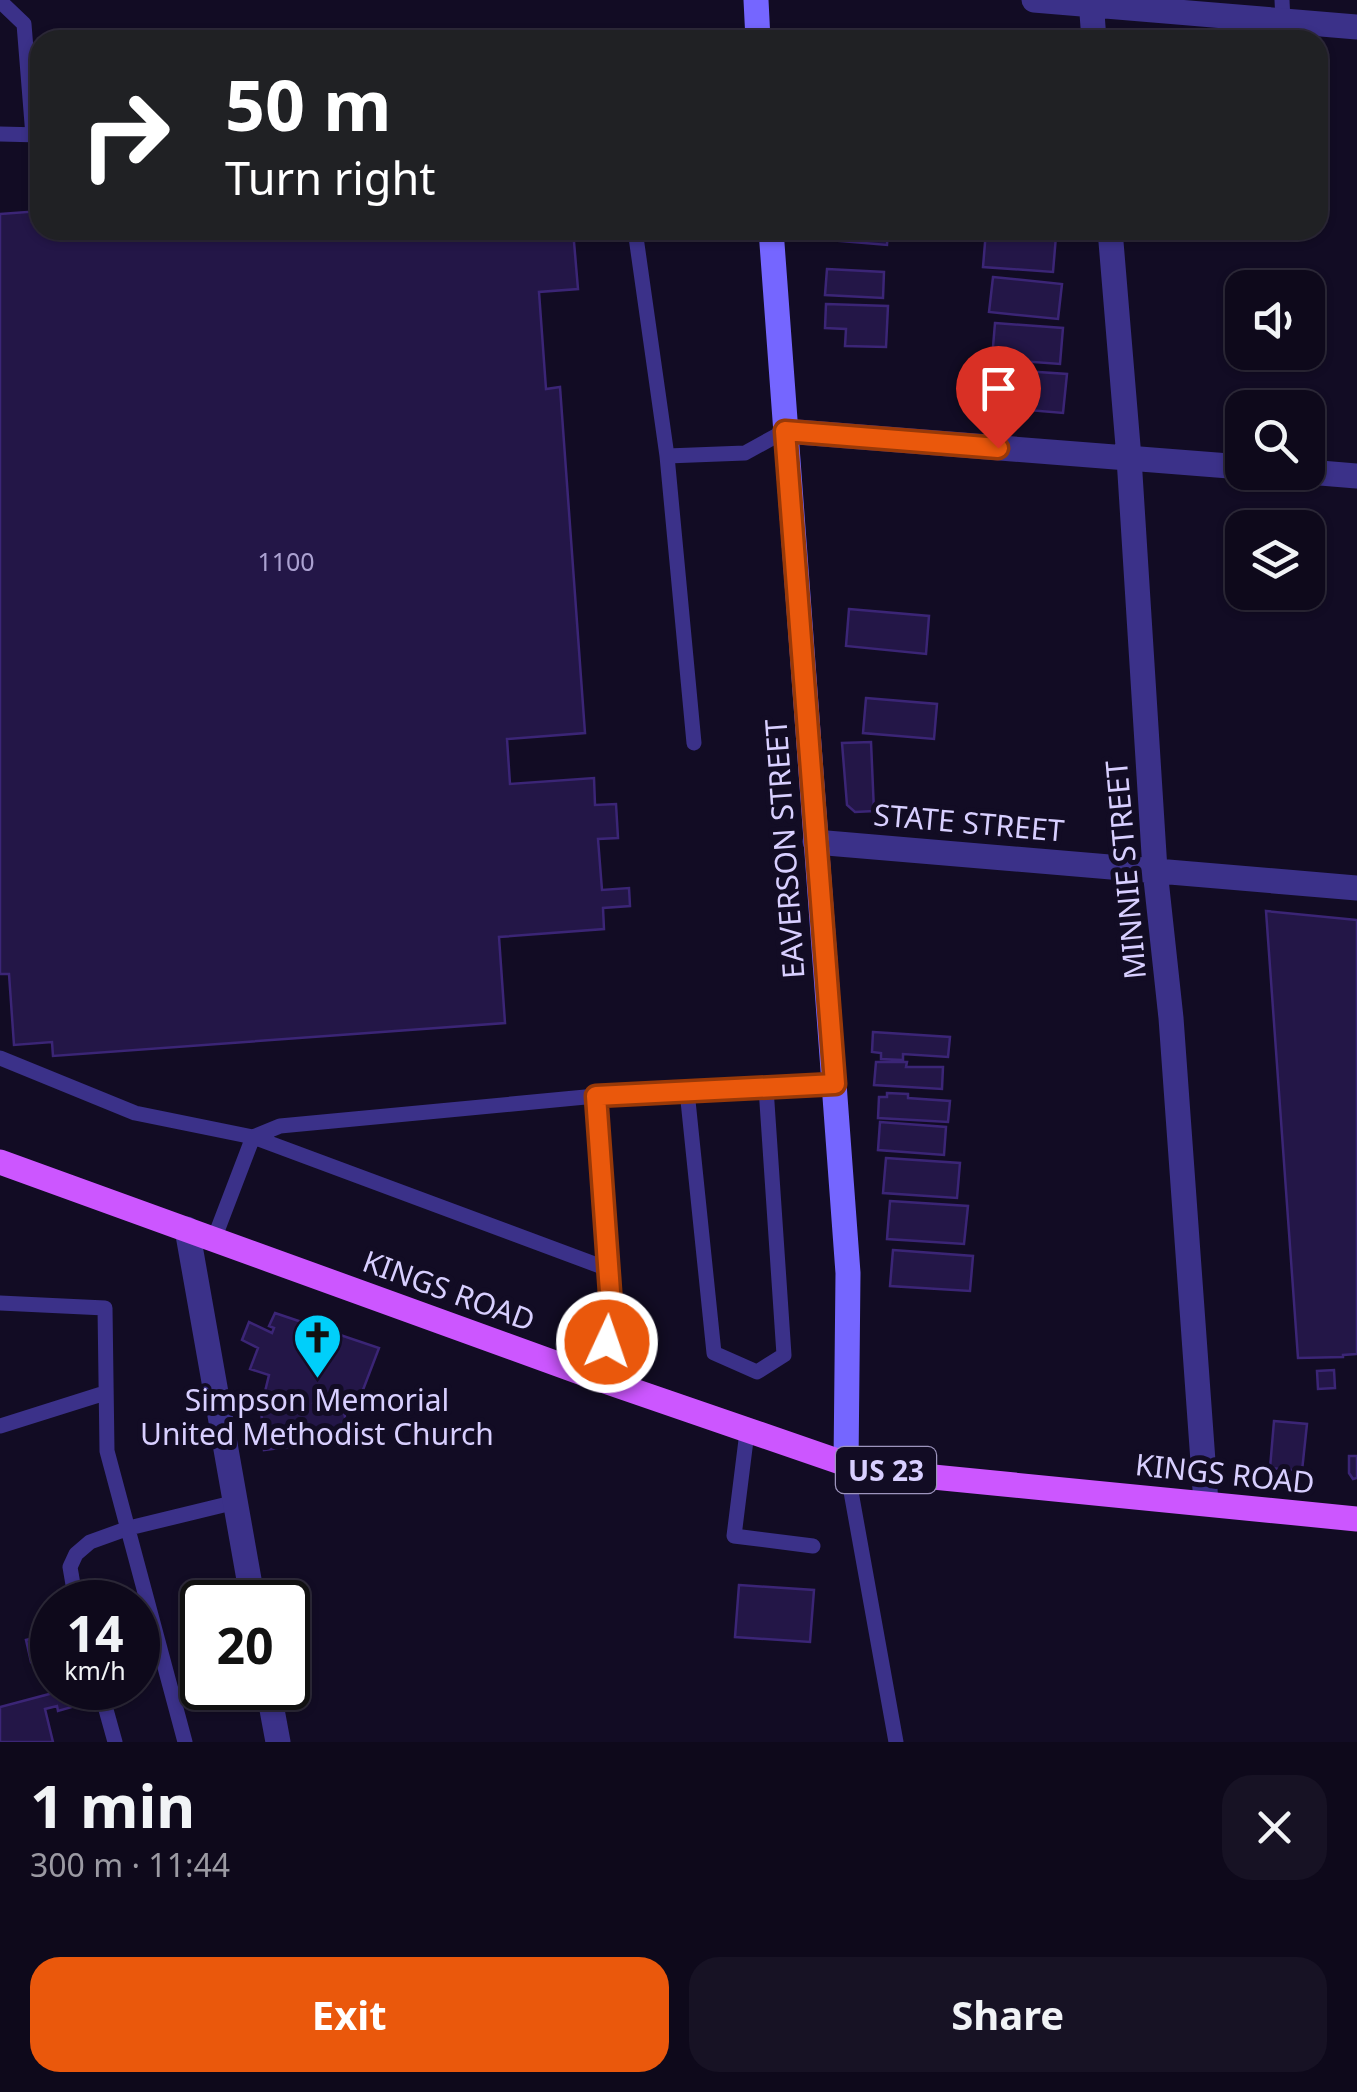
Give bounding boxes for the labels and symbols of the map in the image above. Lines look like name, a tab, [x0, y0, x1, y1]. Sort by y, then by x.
pin	[956, 346, 1041, 449]
house number: 1100	[257, 544, 315, 578]
street label: EAVERSON STREET	[754, 717, 814, 980]
street label: MINNIE STREET	[1095, 759, 1155, 981]
street label: STATE STREET	[872, 793, 1066, 851]
street label: KINGS ROAD	[357, 1240, 541, 1340]
position arrow	[555, 1290, 659, 1394]
church icon: Simpson Memorial United Methodist Church	[291, 1312, 343, 1380]
place label: Simpson Memorial United Methodist Church	[140, 1379, 494, 1454]
street label: KINGS ROAD	[1133, 1443, 1317, 1503]
road number: US 23	[836, 1447, 936, 1493]
speed limit sign: 20	[180, 1580, 310, 1710]

